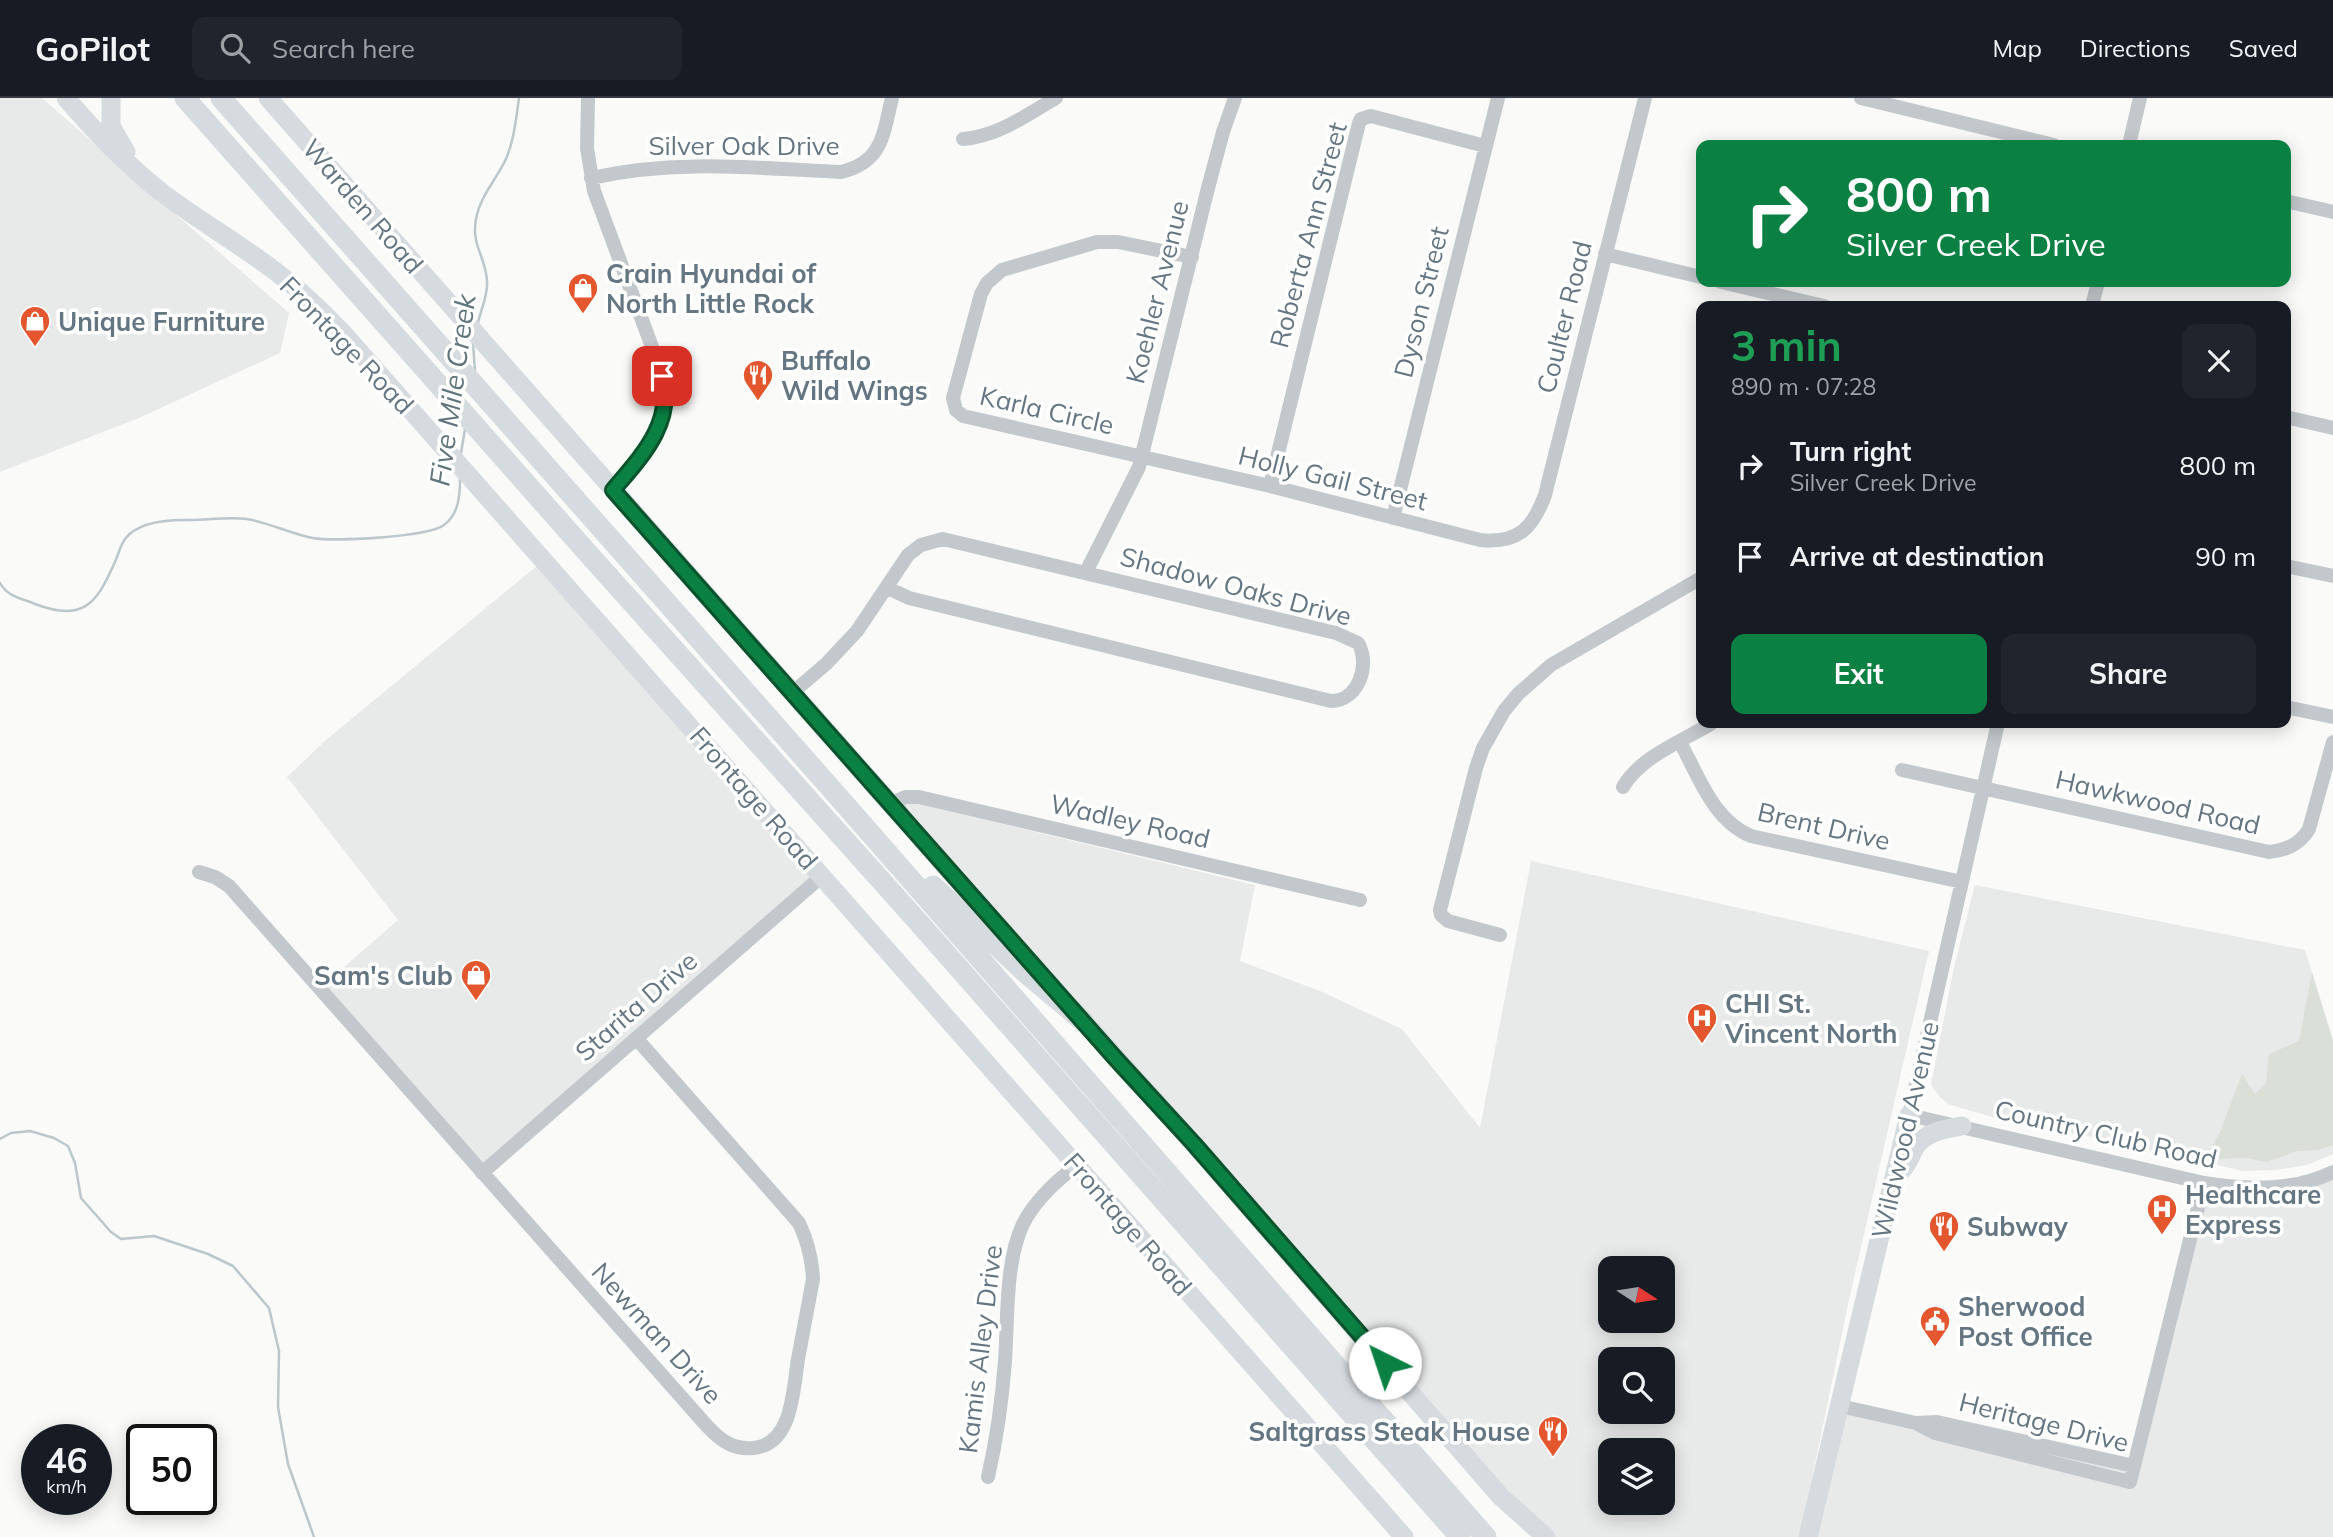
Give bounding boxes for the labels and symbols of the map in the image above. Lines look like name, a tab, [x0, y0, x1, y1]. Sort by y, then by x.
street label: Roberta Ann Street	[1262, 119, 1354, 351]
street label: Silver Oak Drive	[648, 129, 840, 162]
street label: Warden Road	[295, 132, 431, 280]
street label: Koehler Avenue	[1118, 197, 1196, 387]
street label: Dyson Street	[1386, 223, 1456, 381]
street label: Coulter Road	[1529, 237, 1599, 397]
place label: Crain Hyundai of North Little Rock	[606, 257, 816, 320]
street label: Frontage Road	[273, 269, 421, 421]
shop icon: Crain Hyundai of North Little Rock	[566, 271, 600, 315]
water label: Five Mile Creek	[421, 290, 483, 488]
shop icon: Unique Furniture	[18, 304, 52, 348]
place label: Unique Furniture	[58, 305, 265, 338]
place label: Buffalo Wild Wings	[781, 344, 928, 407]
pin	[632, 346, 692, 406]
restaurant icon: Buffalo Wild Wings	[741, 358, 775, 402]
street label: Karla Circle	[977, 379, 1117, 441]
street label: Holly Gail Street	[1235, 439, 1431, 517]
street label: Shadow Oaks Drive	[1117, 539, 1355, 633]
street label: Frontage Road	[683, 720, 825, 876]
street label: Hawkwood Road	[2052, 762, 2264, 842]
street label: Wadley Road	[1047, 787, 1213, 855]
street label: Brent Drive	[1755, 795, 1893, 857]
street label: Starita Drive	[568, 944, 704, 1068]
shop icon: Sam's Club	[459, 958, 493, 1002]
place label: Sam's Club	[314, 959, 453, 992]
place label: CHI St. Vincent North	[1724, 987, 1897, 1050]
hospital icon: CHI St. Vincent North	[1685, 1001, 1719, 1045]
street label: Wildwood Avenue	[1864, 1018, 1946, 1242]
street label: Country Club Road	[1992, 1092, 2220, 1176]
street label: Frontage Road	[1057, 1146, 1199, 1302]
place label: Healthcare Express	[2185, 1178, 2321, 1241]
hospital icon: Healthcare Express	[2145, 1192, 2179, 1236]
restaurant icon: Subway	[1927, 1209, 1961, 1253]
place label: Subway	[1967, 1210, 2069, 1243]
street label: Kamis Alley Drive	[951, 1243, 1009, 1455]
street label: Newman Drive	[585, 1255, 729, 1411]
north arrow	[1598, 1256, 1675, 1334]
place label: Sherwood Post Office	[1958, 1290, 2093, 1353]
public building icon: Sherwood Post Office	[1918, 1304, 1952, 1348]
position arrow	[1348, 1326, 1422, 1400]
street label: Heritage Drive	[1956, 1385, 2132, 1459]
restaurant icon: Saltgrass Steak House	[1536, 1414, 1570, 1458]
place label: Saltgrass Steak House	[1249, 1415, 1530, 1448]
speed limit sign: 50	[126, 1424, 217, 1515]

